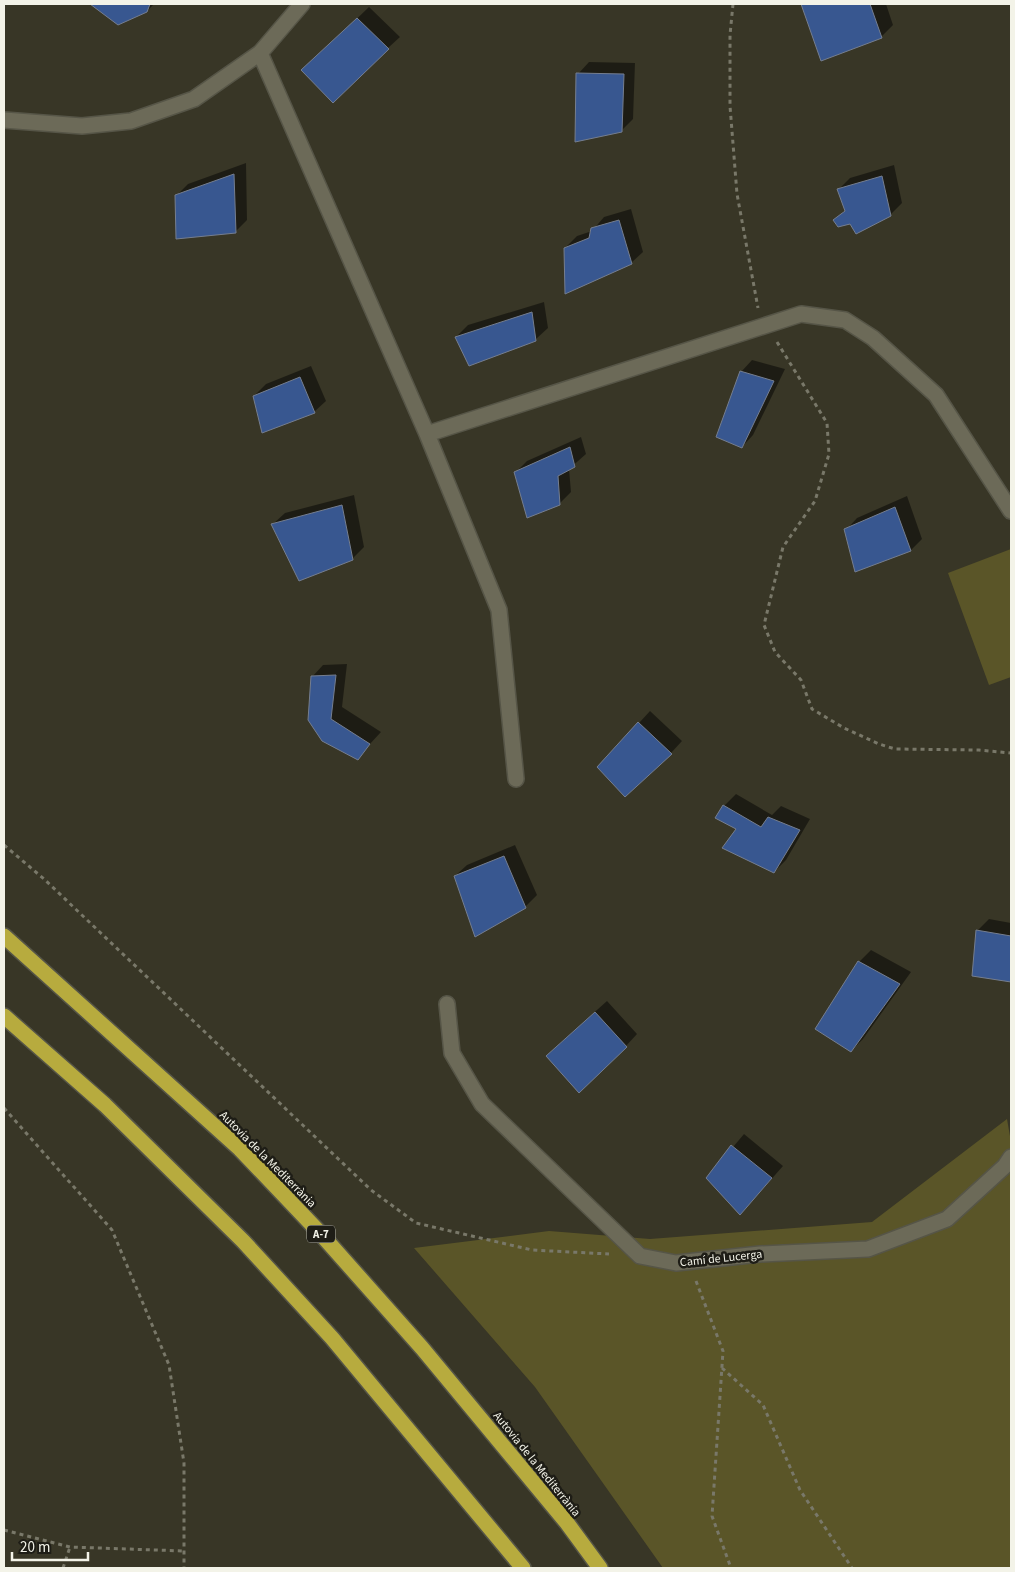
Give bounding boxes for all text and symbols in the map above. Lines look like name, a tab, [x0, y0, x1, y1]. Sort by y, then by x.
street label: Autovia de la Mediterrània	[215, 1107, 320, 1212]
road number: A-7	[307, 1226, 335, 1242]
street label: Camí de Lucerga	[679, 1246, 763, 1271]
street label: Autovia de la Mediterrània	[489, 1408, 584, 1520]
scale bar	[12, 1530, 89, 1562]
text: 20 m	[20, 1537, 50, 1558]

